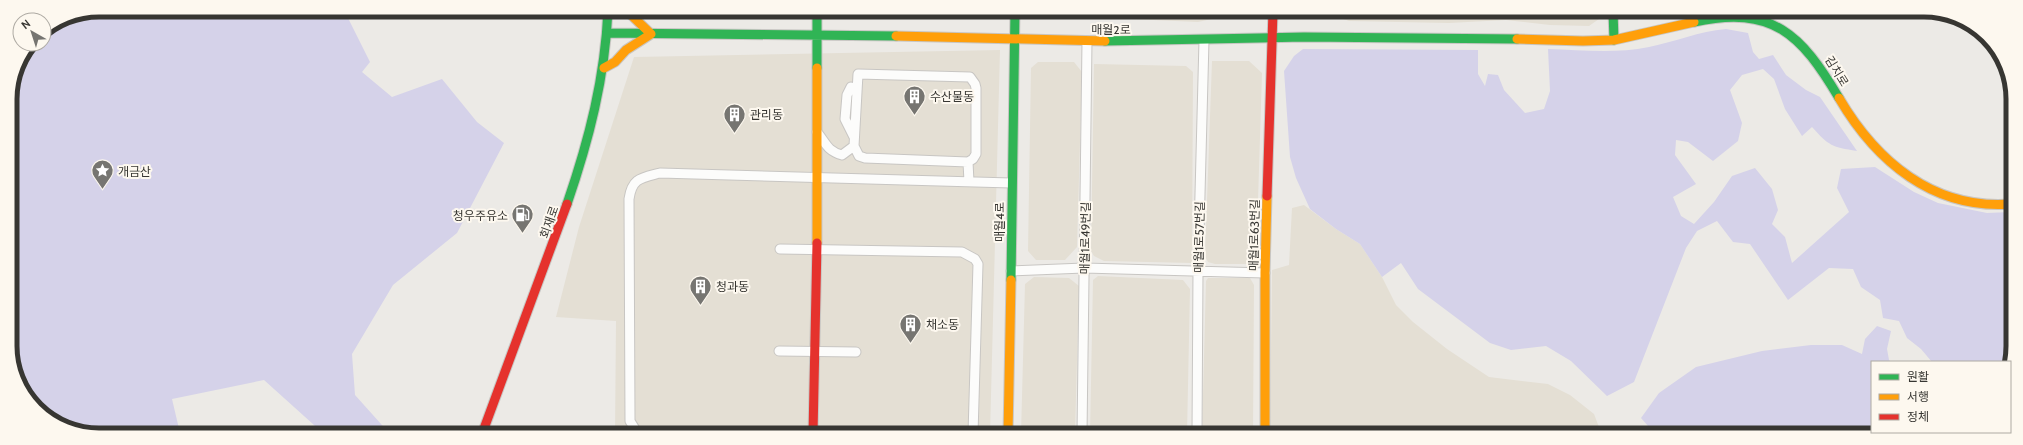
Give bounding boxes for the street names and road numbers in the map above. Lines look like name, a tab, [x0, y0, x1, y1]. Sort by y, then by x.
street label: 매월2로	[1091, 22, 1131, 37]
street label: 김치로	[1822, 53, 1852, 89]
street label: 매월1로63번길	[1246, 199, 1262, 271]
street label: 매월1로49번길	[1077, 201, 1093, 275]
street label: 매월1로57번길	[1191, 201, 1207, 273]
street label: 매월4로	[992, 202, 1007, 242]
street label: 회재로	[537, 204, 561, 240]

